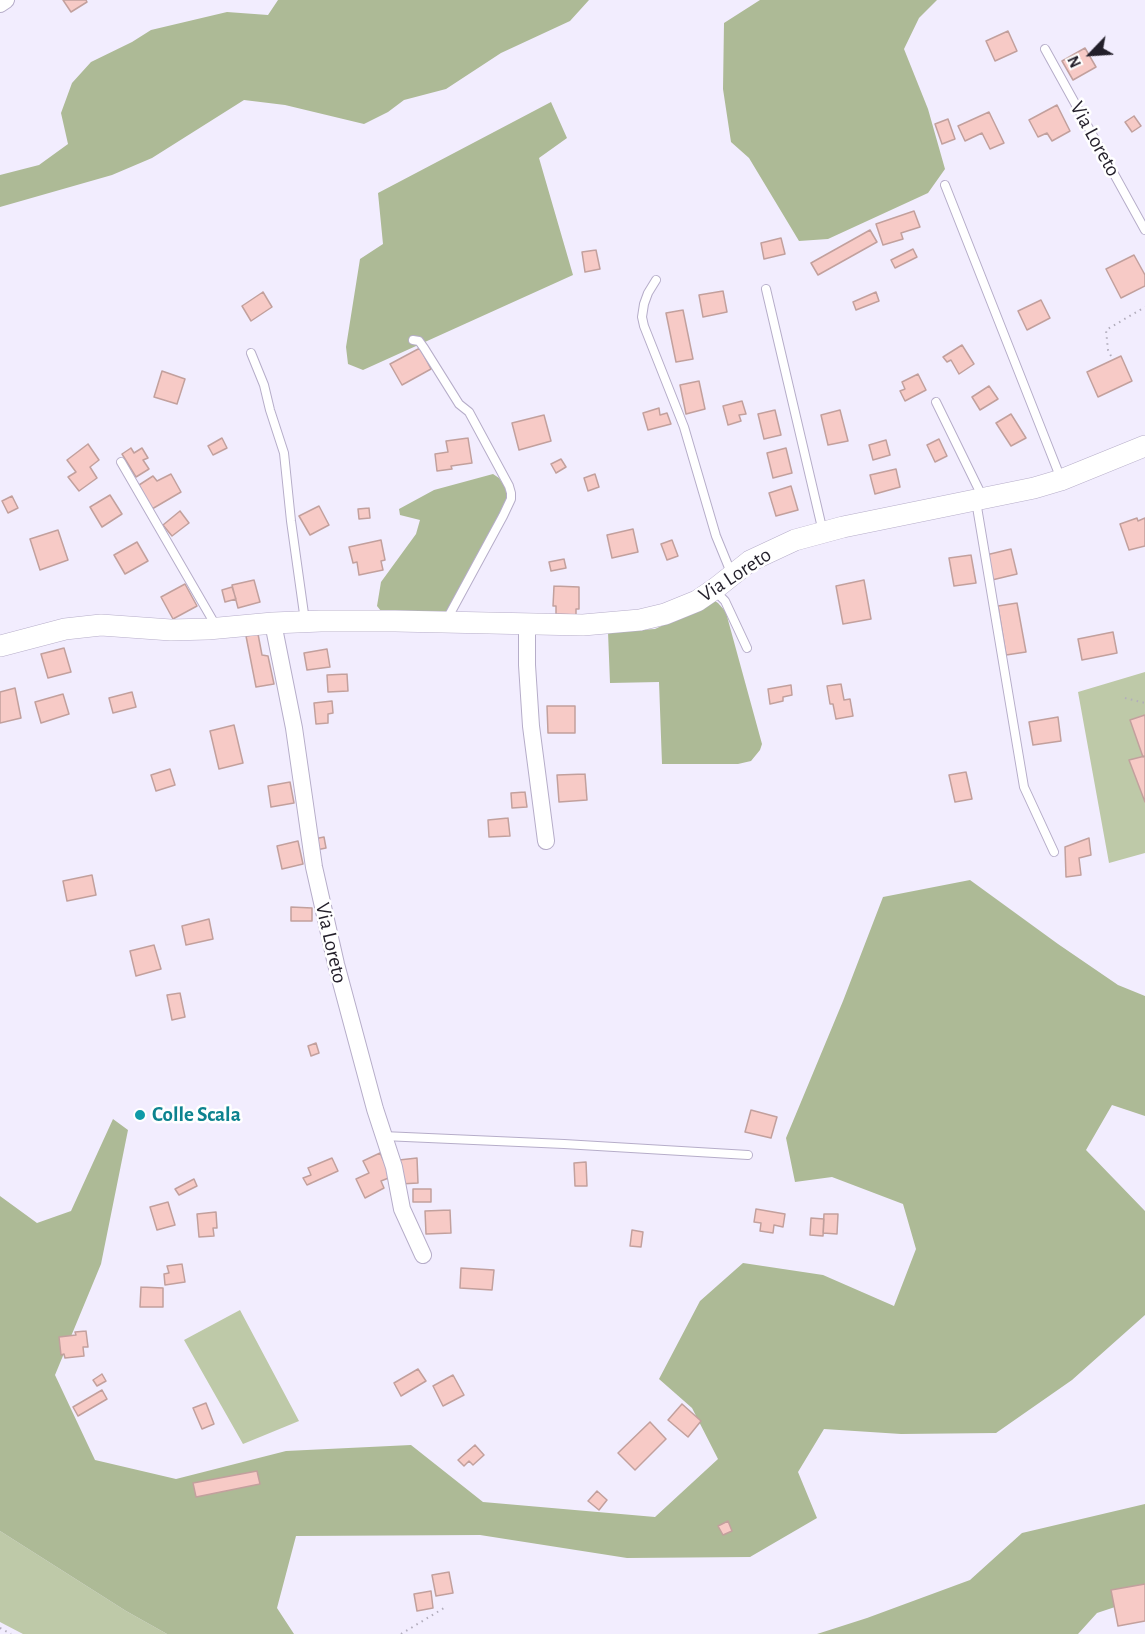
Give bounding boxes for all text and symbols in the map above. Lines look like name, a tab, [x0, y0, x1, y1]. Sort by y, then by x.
north arrow	[1061, 24, 1121, 84]
text: N	[1065, 53, 1084, 70]
street label: Via Loreto	[1064, 97, 1126, 181]
street label: Via Loreto	[694, 542, 776, 608]
street label: Via Loreto	[310, 900, 352, 986]
place label: Colle Scala	[152, 1102, 241, 1128]
marker: Colle Scala	[133, 1108, 147, 1122]

